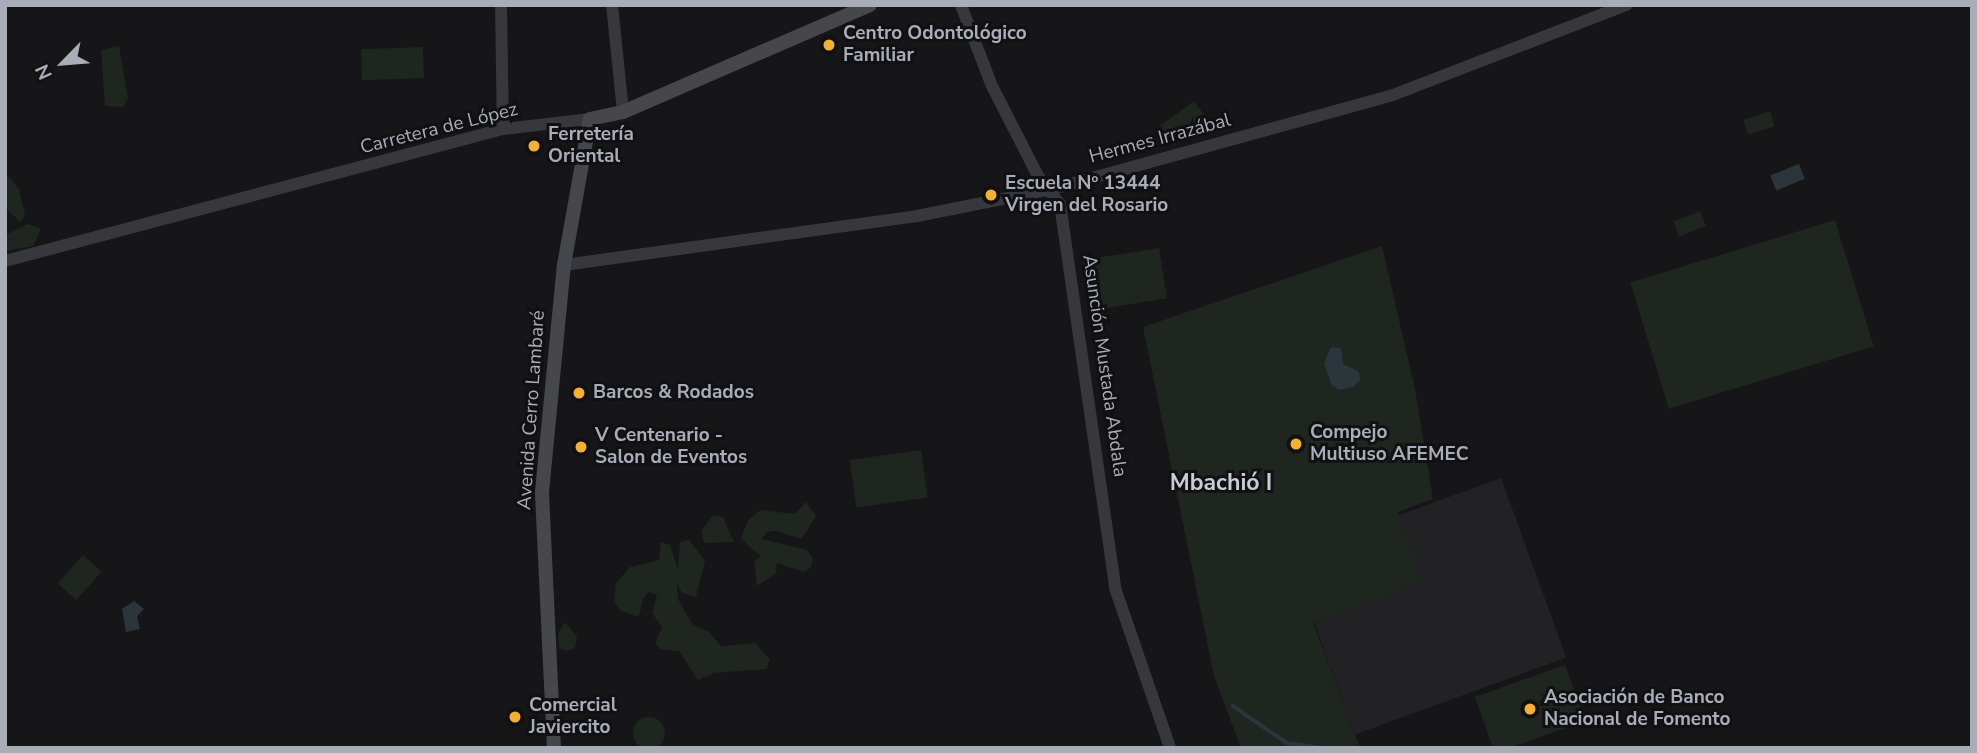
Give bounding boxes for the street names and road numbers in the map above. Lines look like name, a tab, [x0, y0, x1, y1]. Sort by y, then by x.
street label: Carretera de López	[358, 98, 520, 160]
street label: Hermes Irrazábal	[1087, 109, 1233, 169]
street label: Asunción Mustada Abdala	[1077, 253, 1131, 479]
street label: Avenida Cerro Lambaré	[514, 309, 550, 511]

